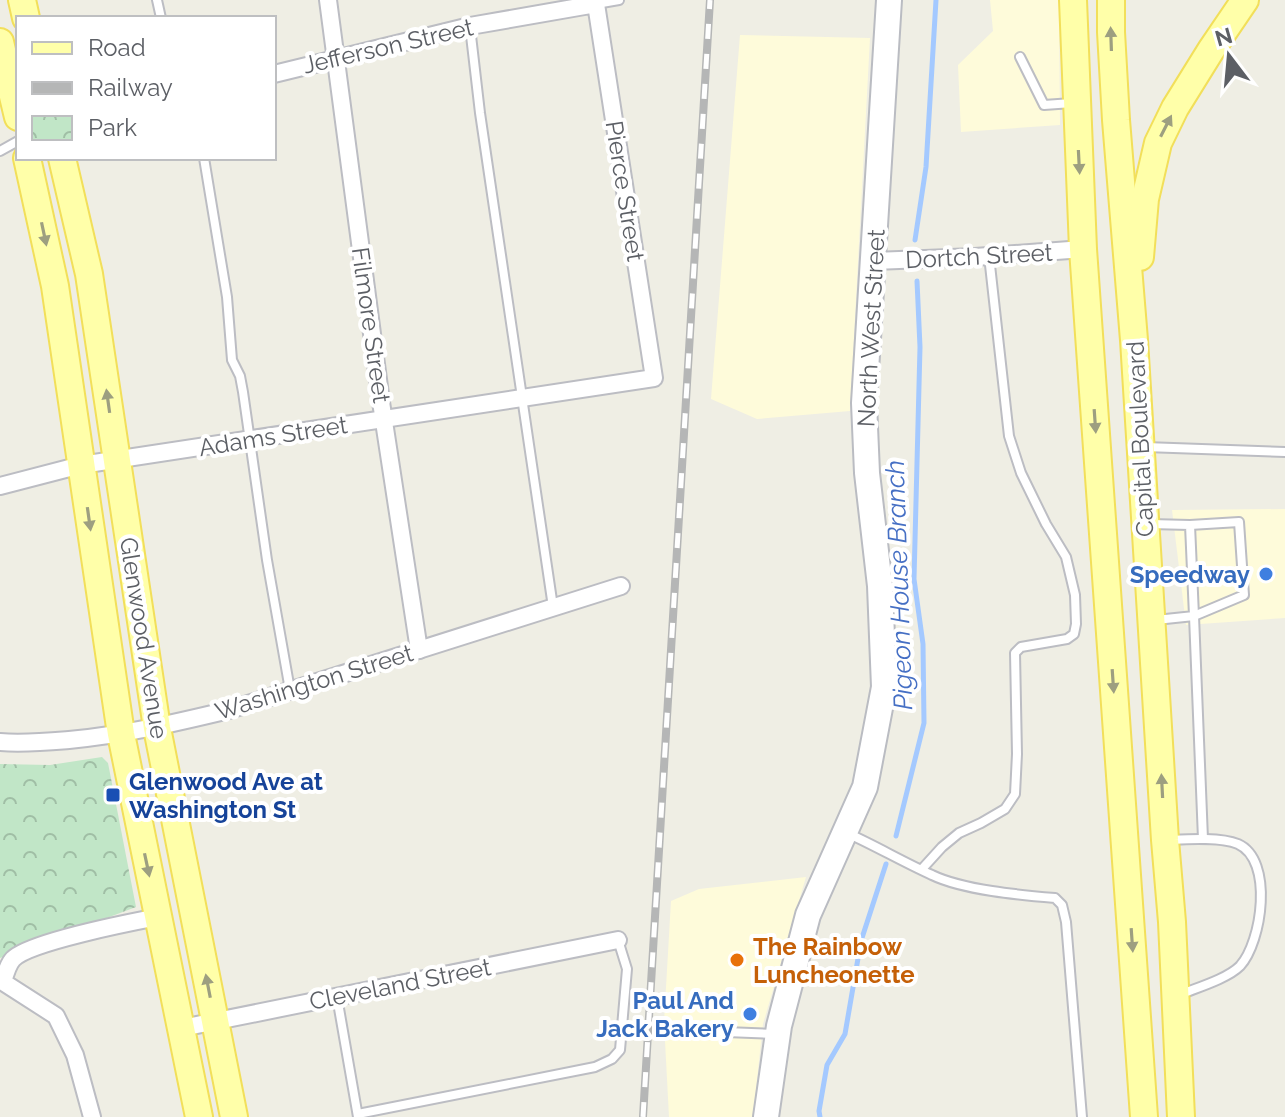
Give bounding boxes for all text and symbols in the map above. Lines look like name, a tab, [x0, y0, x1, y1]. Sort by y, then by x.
street label: Jefferson Street	[300, 12, 476, 80]
legend	[16, 16, 276, 160]
north arrow	[1189, 16, 1269, 96]
text: N	[1212, 22, 1235, 52]
one-way arrow	[1105, 26, 1118, 51]
text: Road	[88, 33, 146, 62]
text: Railway	[88, 73, 173, 102]
text: Park	[88, 113, 137, 142]
one-way arrow	[1160, 114, 1173, 137]
street label: Pierce Street	[600, 119, 650, 263]
one-way arrow	[1073, 150, 1086, 175]
one-way arrow	[38, 222, 51, 247]
street label: North West Street	[851, 228, 891, 428]
street label: Dortch Street	[905, 238, 1053, 274]
street label: Filmore Street	[346, 245, 396, 405]
street label: Capital Boulevard	[1120, 340, 1160, 538]
one-way arrow	[101, 389, 114, 414]
one-way arrow	[1089, 409, 1102, 434]
street label: Adams Street	[197, 410, 349, 462]
water label: Pigeon House Branch	[880, 459, 918, 711]
one-way arrow	[83, 506, 96, 531]
street label: Glenwood Avenue	[114, 535, 174, 741]
place label: Speedway	[1130, 560, 1250, 589]
marker: Speedway	[1257, 565, 1275, 583]
street label: Washington Street	[212, 638, 416, 726]
one-way arrow	[1107, 669, 1120, 694]
place label: Glenwood Ave at Washington St	[129, 767, 323, 824]
one-way arrow	[1155, 773, 1168, 798]
marker: Glenwood Ave at Washington St	[104, 786, 122, 804]
one-way arrow	[141, 853, 154, 878]
one-way arrow	[1126, 928, 1139, 953]
place label: The Rainbow Luncheonette	[753, 932, 915, 989]
marker: The Rainbow Luncheonette	[728, 951, 746, 969]
street label: Cleveland Street	[307, 952, 493, 1016]
one-way arrow	[202, 973, 214, 998]
place label: Paul And Jack Bakery	[596, 986, 734, 1043]
marker: Paul And Jack Bakery	[741, 1005, 759, 1023]

